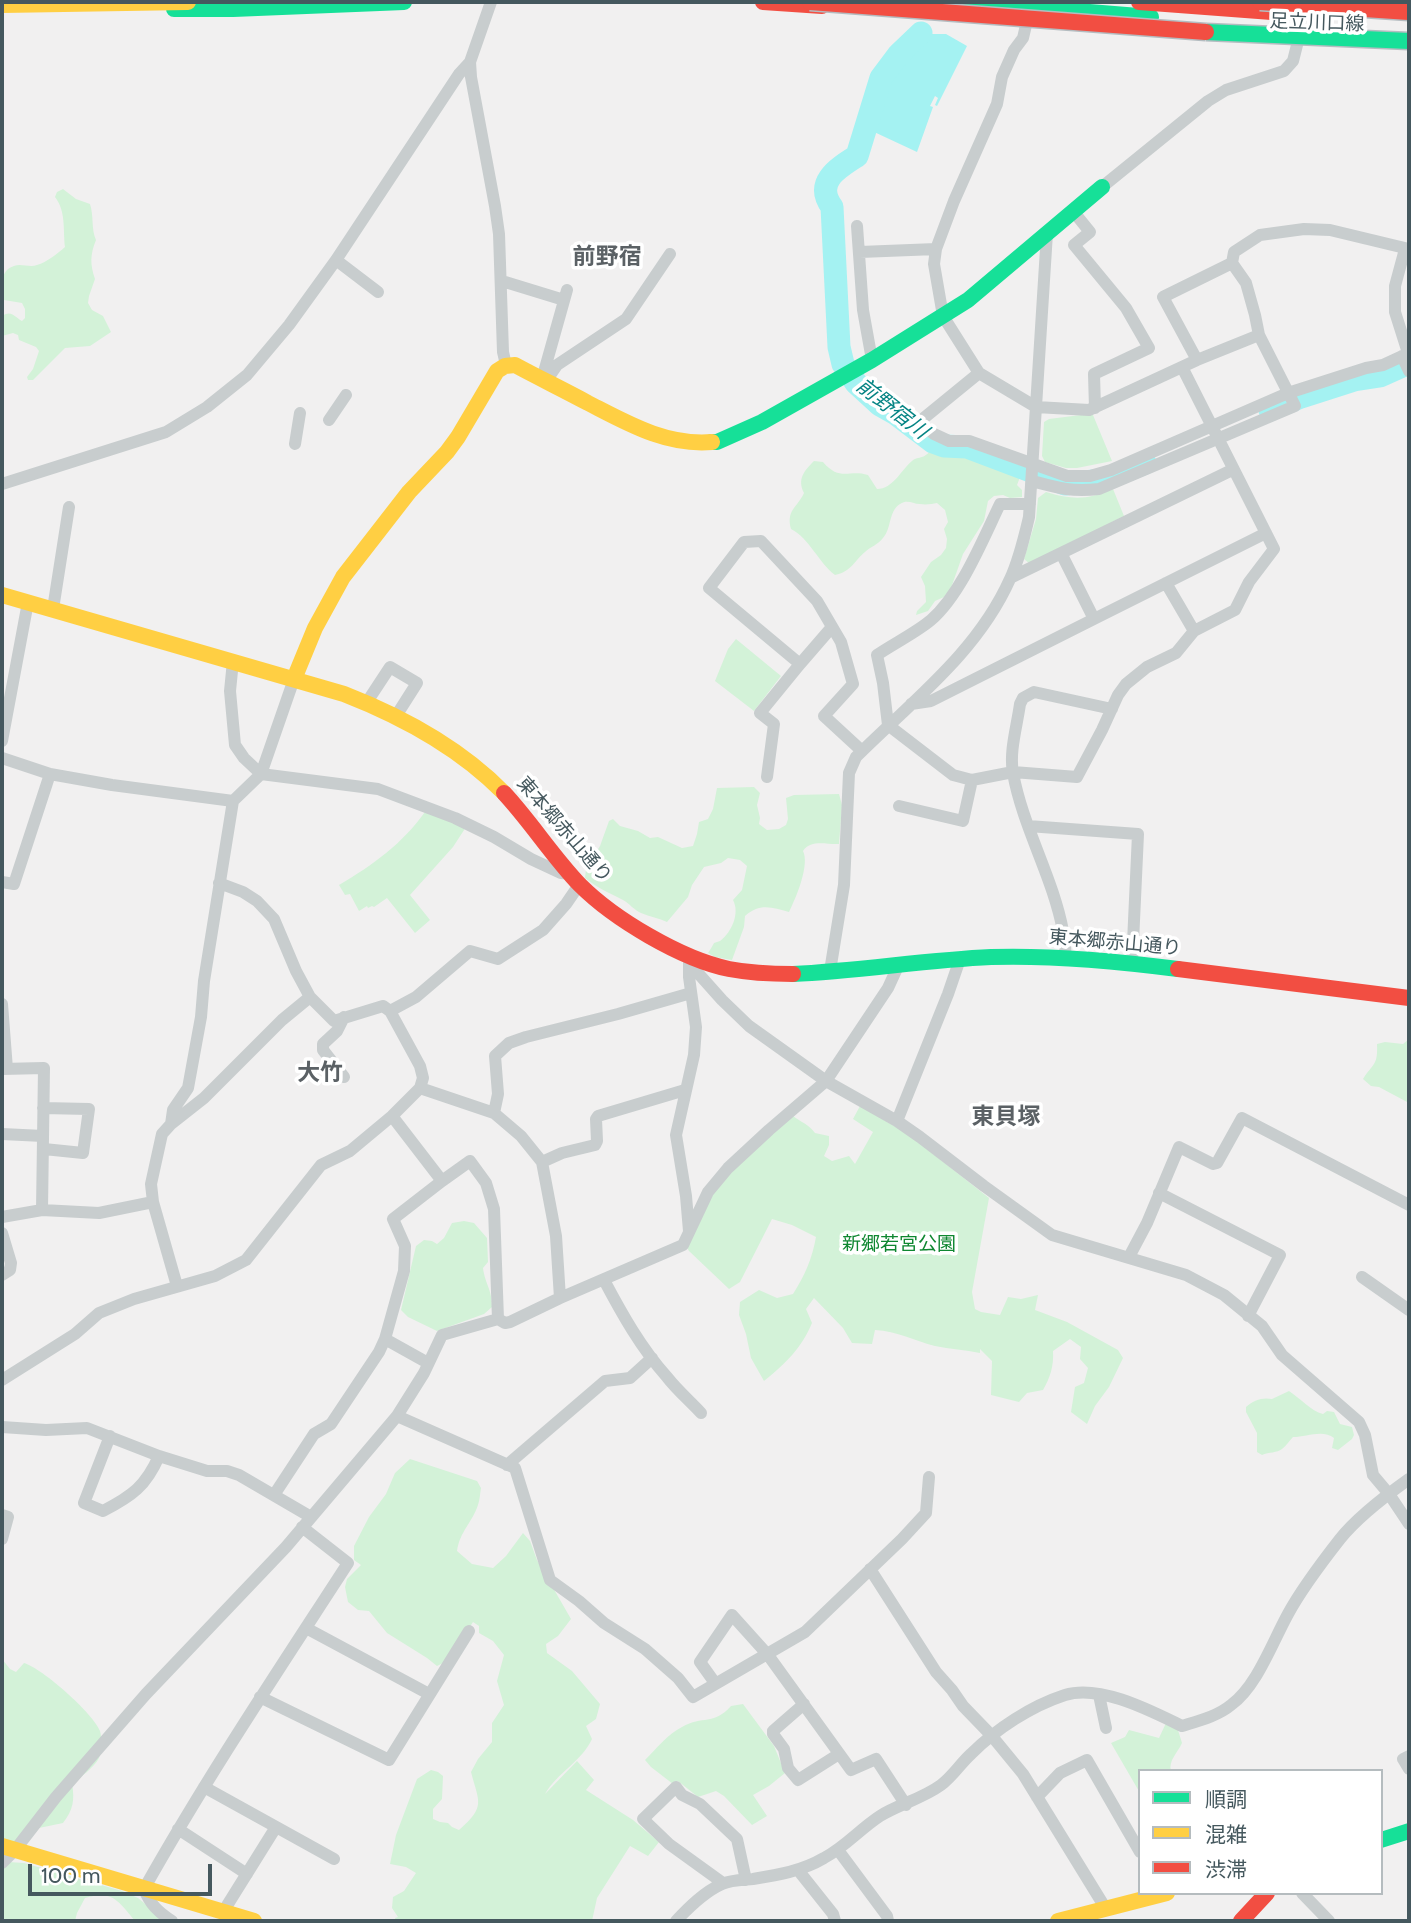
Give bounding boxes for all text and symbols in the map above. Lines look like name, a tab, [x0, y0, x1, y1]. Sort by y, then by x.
street label: 足立川口線	[1269, 10, 1365, 36]
district label: 前野宿	[573, 243, 641, 271]
water label: 前野宿川	[851, 373, 933, 445]
street label: 東本郷赤山通り	[512, 772, 616, 888]
street label: 東本郷赤山通り	[1048, 926, 1182, 960]
district label: 大竹	[297, 1059, 343, 1087]
district label: 東貝塚	[972, 1103, 1040, 1131]
park label: 新郷若宮公園	[842, 1233, 956, 1255]
legend	[1138, 1769, 1383, 1895]
text: 順調	[1205, 1787, 1247, 1812]
text: 混雑	[1205, 1822, 1247, 1847]
scale bar	[32, 1850, 215, 1894]
text: 渋滞	[1205, 1857, 1247, 1882]
text: 100 m	[41, 1863, 100, 1888]

